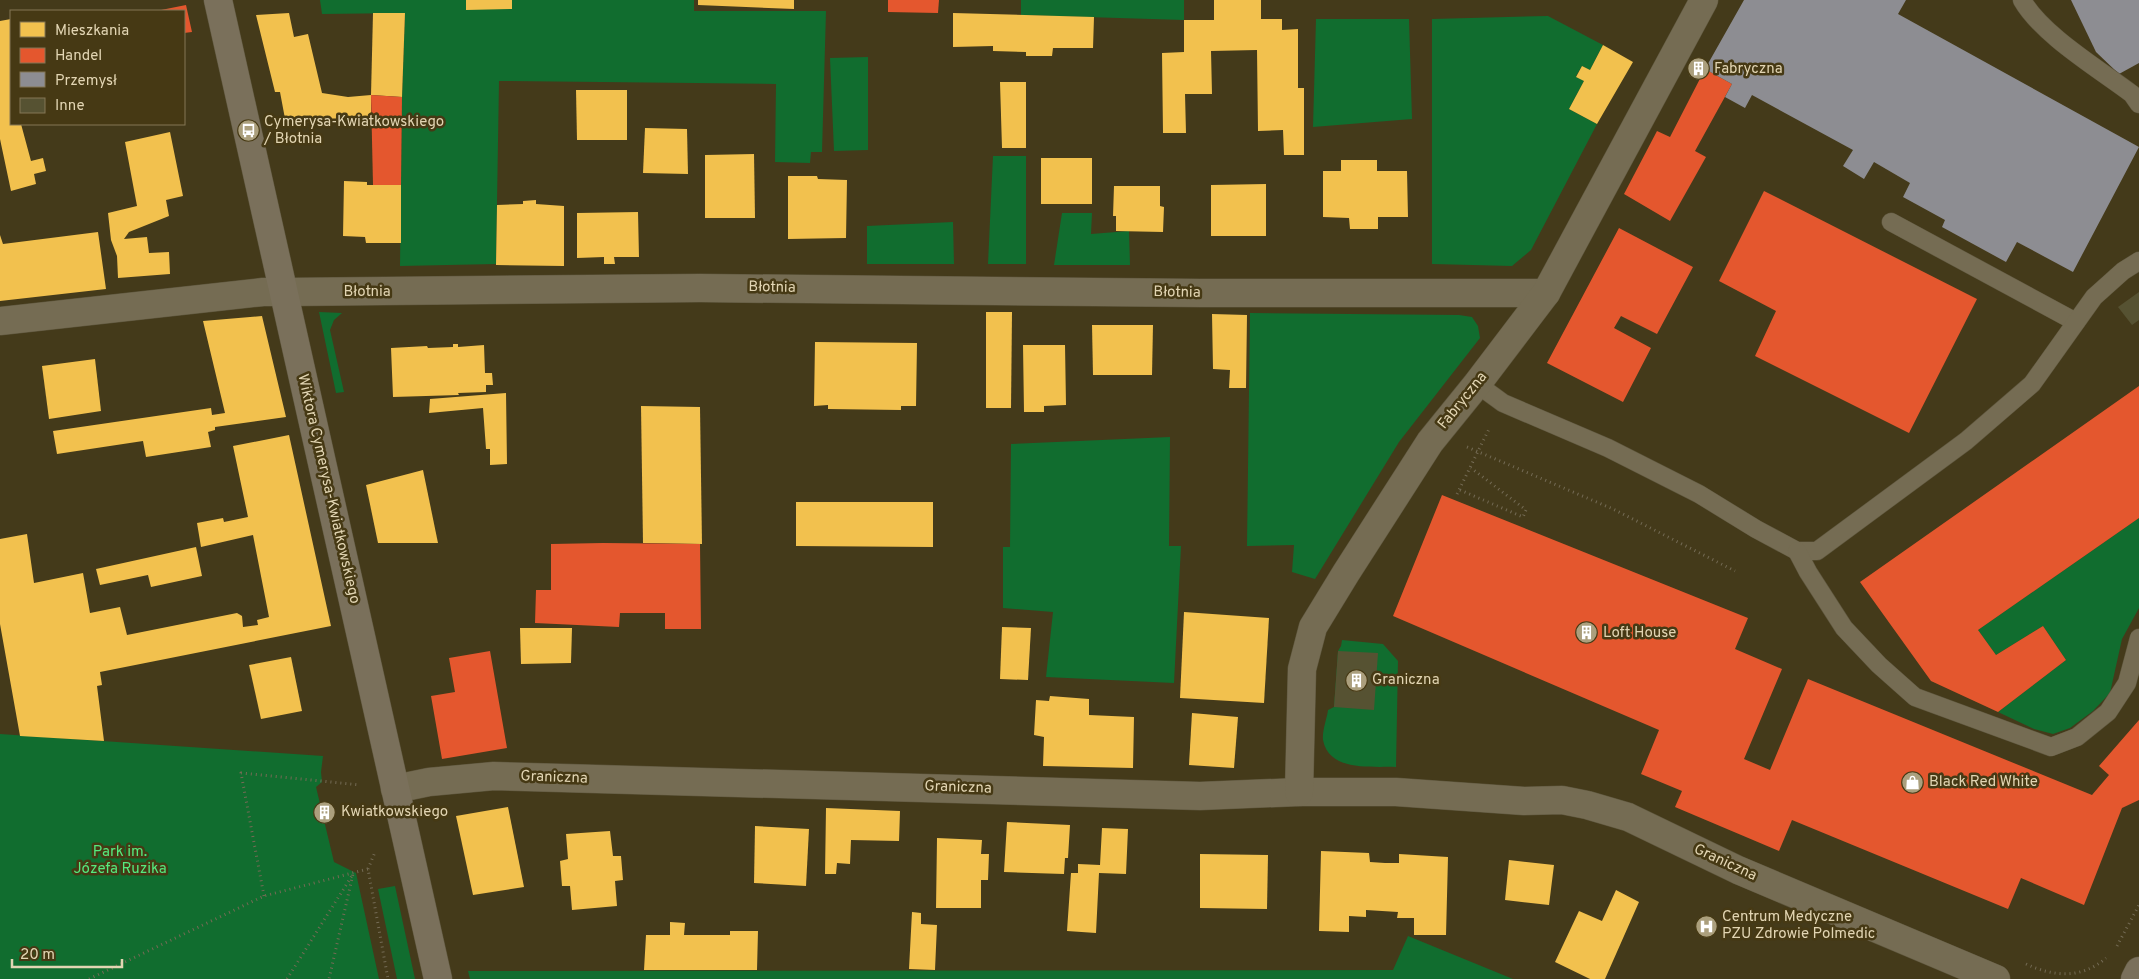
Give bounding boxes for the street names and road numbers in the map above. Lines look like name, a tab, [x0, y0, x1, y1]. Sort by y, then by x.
street label: Błotnia	[748, 278, 796, 298]
street label: Błotnia	[343, 283, 391, 302]
street label: Błotnia	[1153, 283, 1201, 303]
street label: Fabryczna	[1434, 368, 1492, 434]
street label: Wiktora Cymerysa-Kwiatkowskiego	[292, 372, 364, 606]
street label: Graniczna	[520, 767, 588, 789]
street label: Graniczna	[924, 777, 992, 799]
street label: Graniczna	[1690, 840, 1760, 886]

